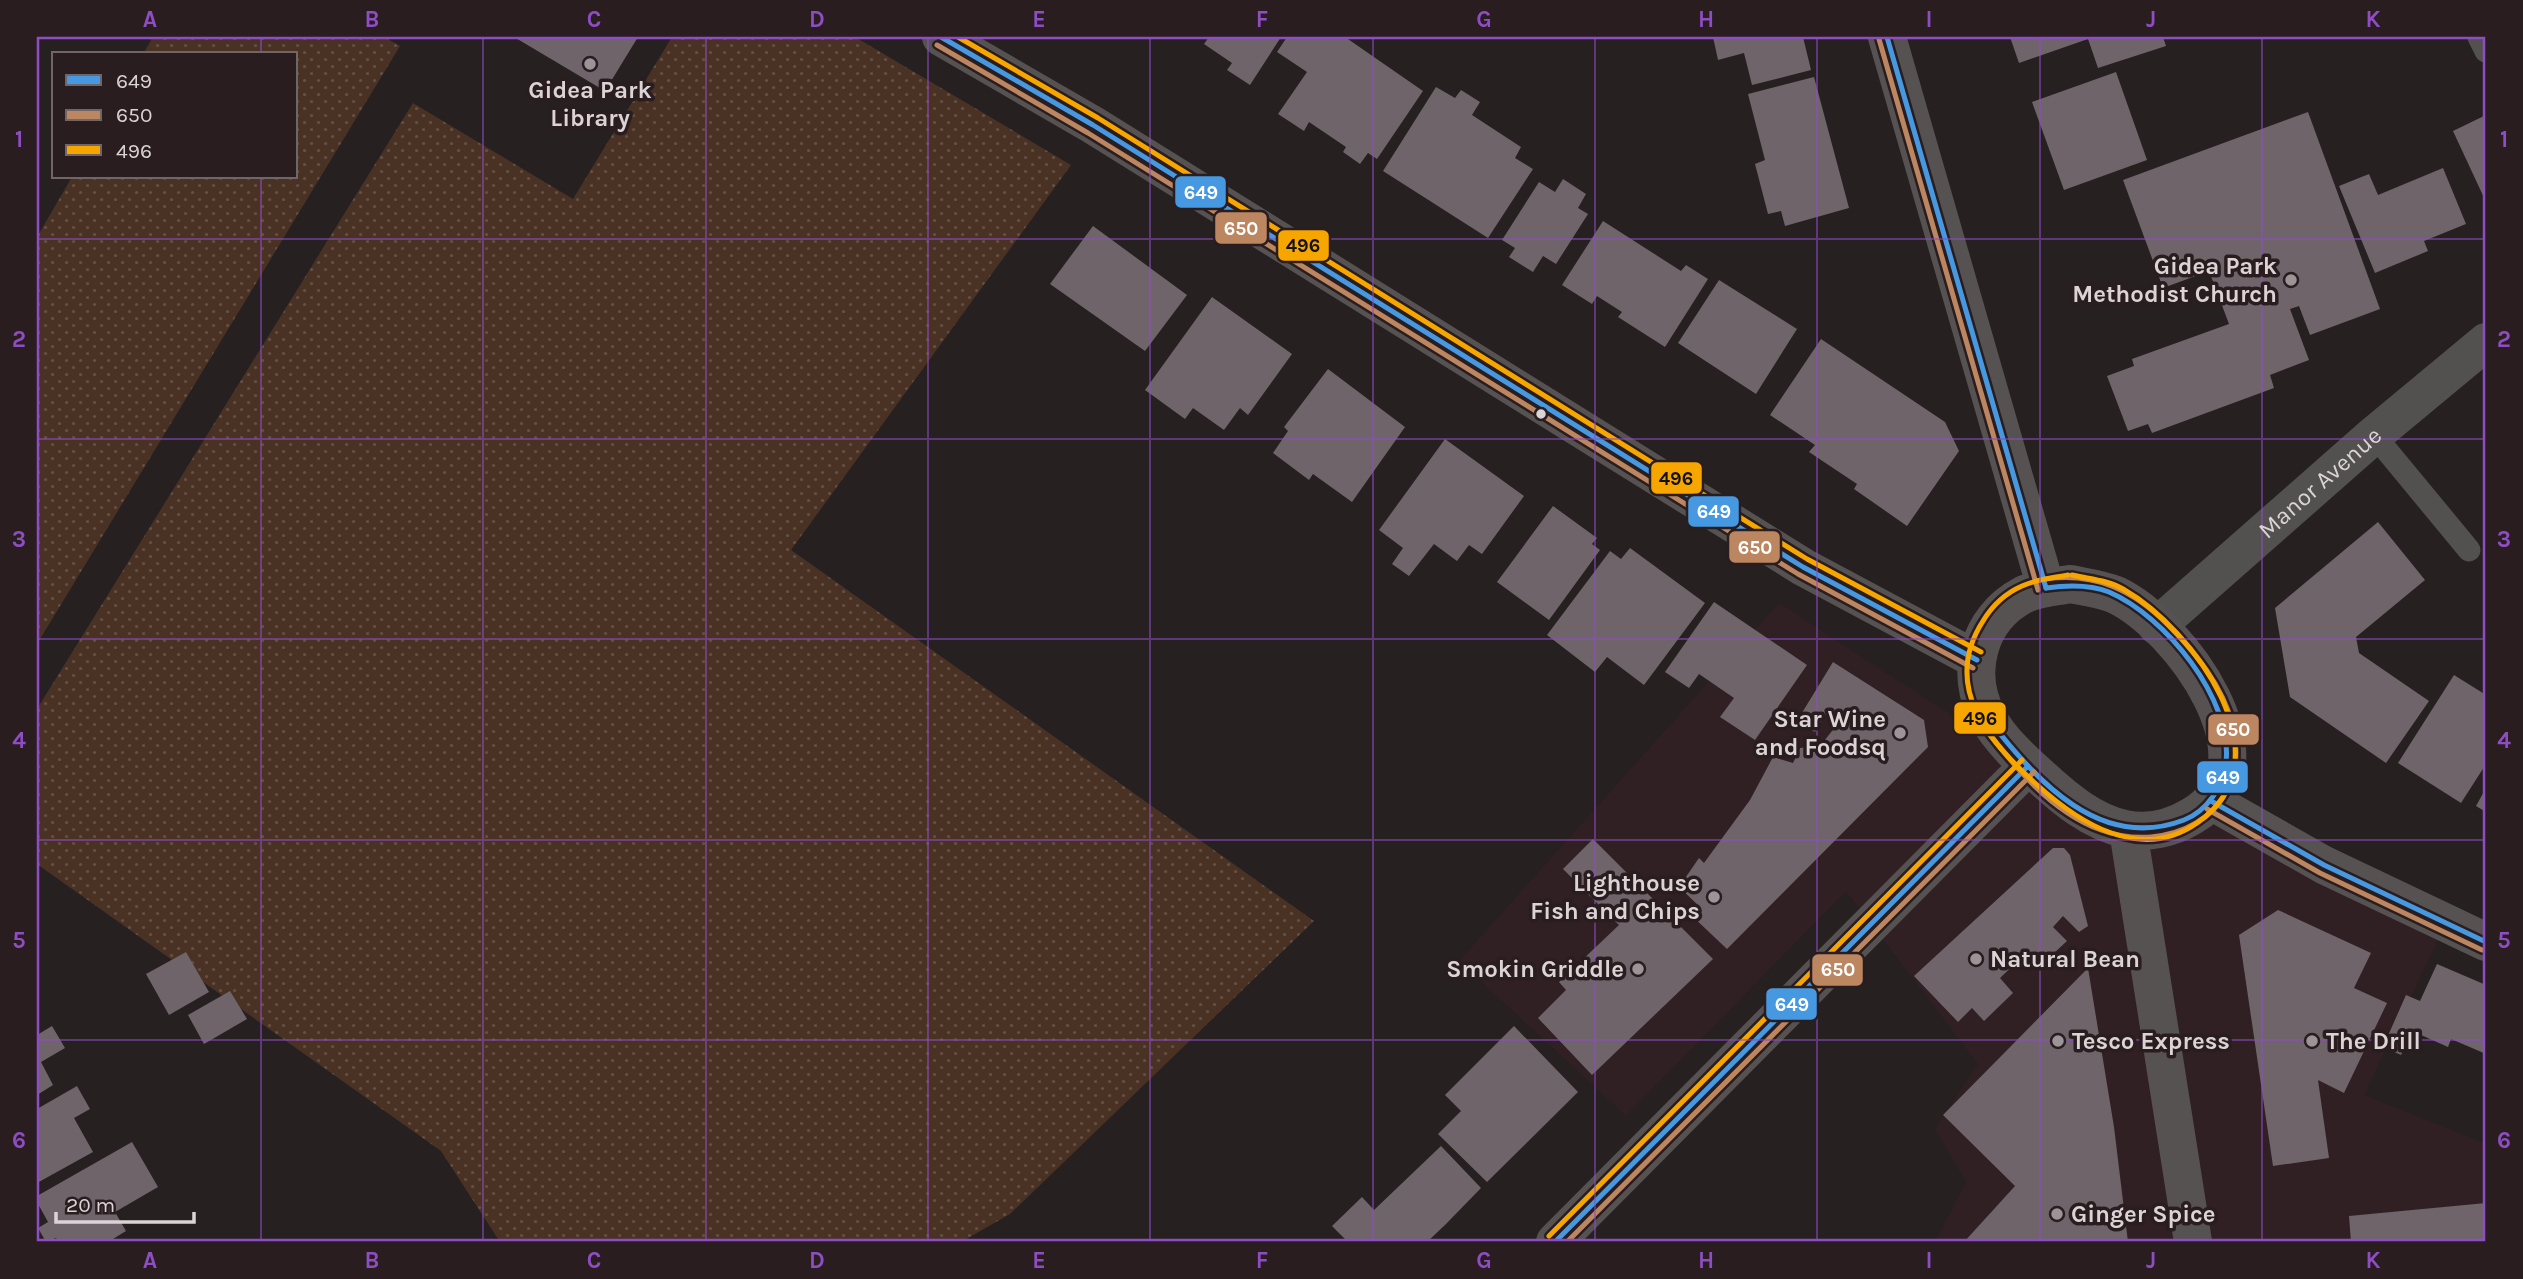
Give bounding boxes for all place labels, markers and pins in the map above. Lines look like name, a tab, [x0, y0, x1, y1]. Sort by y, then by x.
marker: Gidea Park Library	[582, 56, 598, 72]
place label: Gidea Park Library	[528, 76, 652, 132]
place label: Gidea Park Methodist Church	[2072, 252, 2277, 308]
marker: Gidea Park Methodist Church	[2283, 272, 2299, 288]
unlabelled marker	[1534, 407, 1548, 421]
place label: Star Wine and Foodsq	[1755, 705, 1886, 761]
marker: Star Wine and Foodsq	[1892, 725, 1908, 741]
place label: Lighthouse Fish and Chips	[1530, 869, 1700, 925]
marker: Lighthouse Fish and Chips	[1706, 889, 1722, 905]
place label: Natural Bean	[1990, 945, 2140, 973]
marker: Natural Bean	[1968, 951, 1984, 967]
place label: Smokin Griddle	[1446, 955, 1624, 983]
marker: Smokin Griddle	[1630, 961, 1646, 977]
place label: Tesco Express	[2072, 1027, 2230, 1055]
place label: The Drill	[2326, 1027, 2421, 1055]
marker: Tesco Express	[2050, 1033, 2066, 1049]
marker: The Drill	[2304, 1033, 2320, 1049]
place label: Ginger Spice	[2071, 1200, 2216, 1228]
marker: Ginger Spice	[2049, 1206, 2065, 1222]

